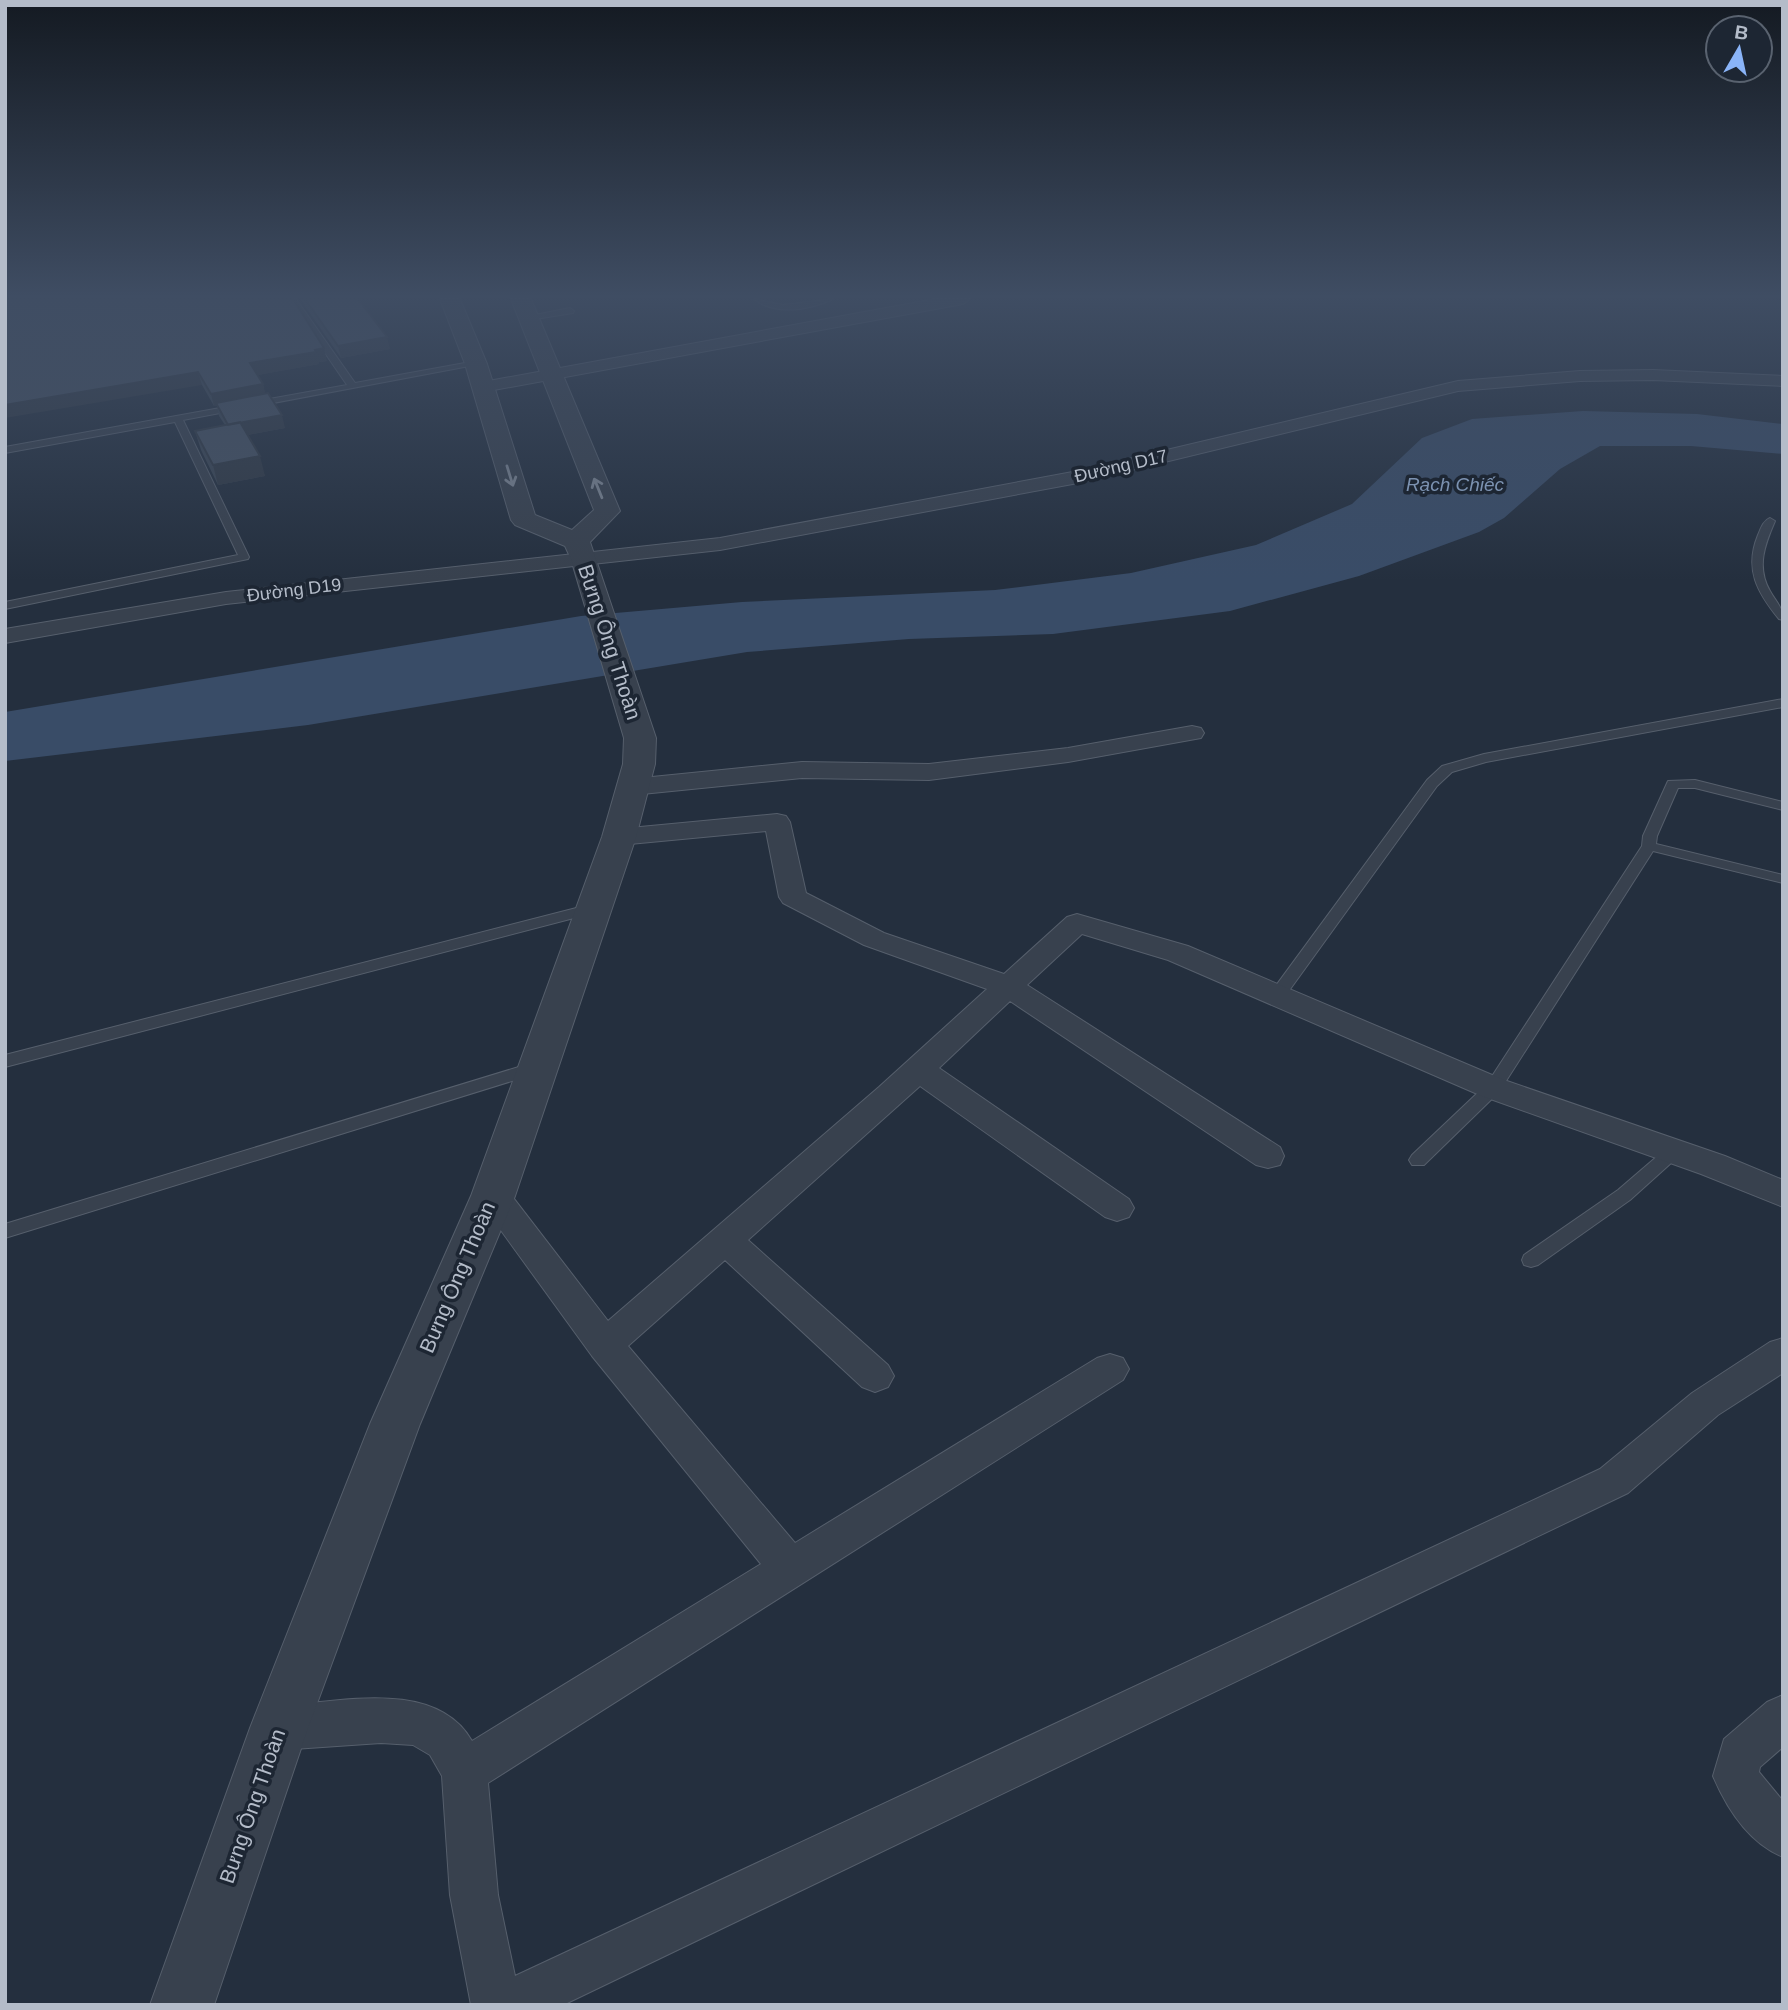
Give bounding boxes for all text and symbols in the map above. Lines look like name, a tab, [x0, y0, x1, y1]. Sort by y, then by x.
north arrow	[1704, 14, 1774, 84]
text: B	[1733, 21, 1750, 44]
street label: Đường D17	[1073, 446, 1169, 486]
one-way arrow	[505, 465, 518, 487]
water label: Rạch Chiếc	[1406, 474, 1505, 495]
one-way arrow	[591, 477, 604, 499]
street label: Bưng Ông Thoàn	[574, 561, 646, 723]
street label: Đường D19	[246, 574, 342, 606]
street label: Bưng Ông Thoàn	[415, 1198, 499, 1356]
street label: Bưng Ông Thoàn	[215, 1726, 289, 1886]

